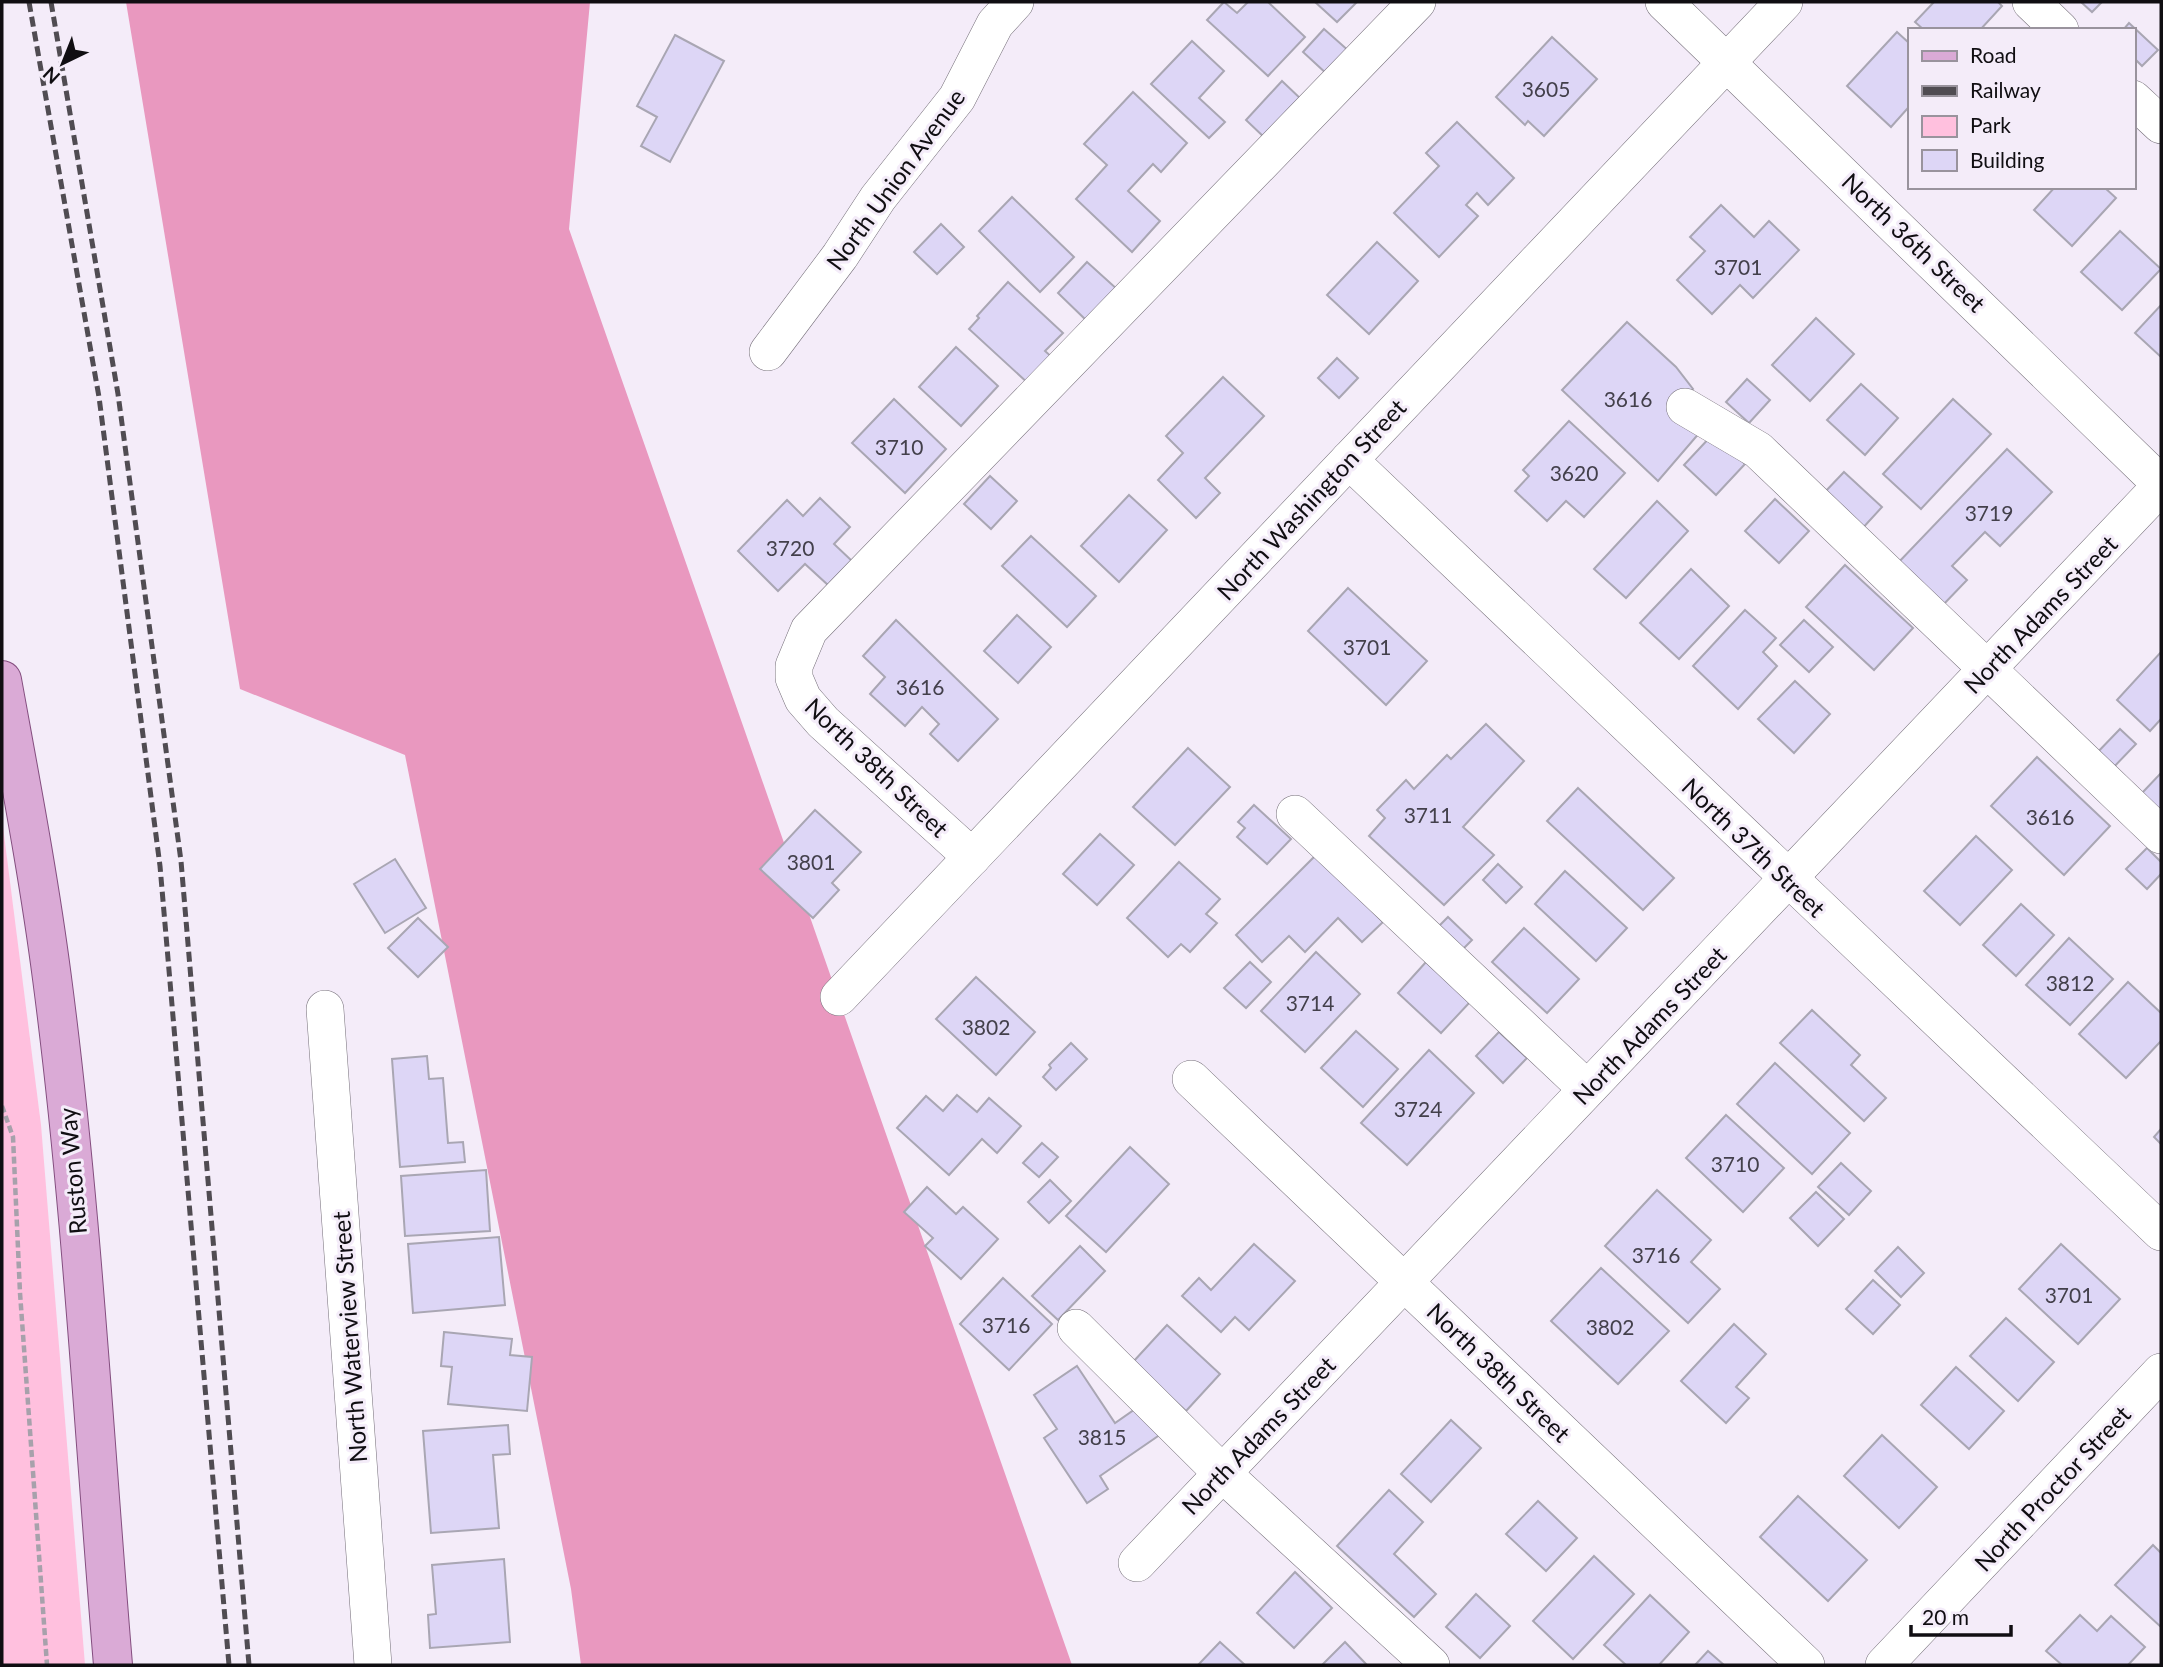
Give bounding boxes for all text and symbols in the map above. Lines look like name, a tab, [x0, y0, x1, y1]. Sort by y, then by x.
north arrow	[28, 28, 98, 98]
legend	[1908, 28, 2135, 189]
text: Road	[1970, 42, 2017, 67]
text: N	[38, 62, 64, 89]
house number: 3605	[1522, 76, 1570, 101]
text: Railway	[1970, 77, 2041, 102]
street label: North Union Avenue	[820, 83, 970, 275]
text: Park	[1970, 112, 2011, 137]
text: Building	[1970, 147, 2045, 172]
street label: North 36th Street	[1836, 166, 1992, 318]
house number: 3701	[1714, 254, 1762, 279]
house number: 3616	[1604, 386, 1652, 411]
street label: North Washington Street	[1210, 392, 1412, 605]
house number: 3710	[875, 434, 923, 459]
house number: 3620	[1550, 460, 1598, 485]
house number: 3719	[1965, 500, 2013, 525]
street label: North Adams Street	[1957, 529, 2123, 699]
house number: 3720	[766, 535, 814, 560]
house number: 3701	[1343, 634, 1391, 659]
house number: 3616	[896, 674, 944, 699]
street label: North 38th Street	[799, 691, 955, 843]
street label: North 37th Street	[1676, 771, 1832, 923]
house number: 3711	[1404, 802, 1452, 827]
house number: 3616	[2026, 804, 2074, 829]
house number: 3801	[787, 849, 835, 874]
street label: North Adams Street	[1566, 940, 1732, 1110]
house number: 3812	[2046, 970, 2094, 995]
house number: 3714	[1286, 990, 1334, 1015]
house number: 3802	[962, 1014, 1010, 1039]
house number: 3724	[1394, 1096, 1442, 1121]
street label: Ruston Way	[52, 1106, 92, 1236]
house number: 3710	[1711, 1151, 1759, 1176]
street label: North Waterview Street	[326, 1210, 372, 1464]
house number: 3716	[1632, 1242, 1680, 1267]
house number: 3701	[2045, 1282, 2093, 1307]
street label: North 38th Street	[1421, 1296, 1577, 1448]
house number: 3716	[982, 1312, 1030, 1337]
house number: 3802	[1586, 1314, 1634, 1339]
street label: North Adams Street	[1175, 1350, 1341, 1520]
street label: North Proctor Street	[1968, 1399, 2136, 1577]
house number: 3815	[1078, 1424, 1126, 1449]
scale bar	[1911, 1594, 2011, 1638]
text: 20 m	[1922, 1604, 1969, 1629]

